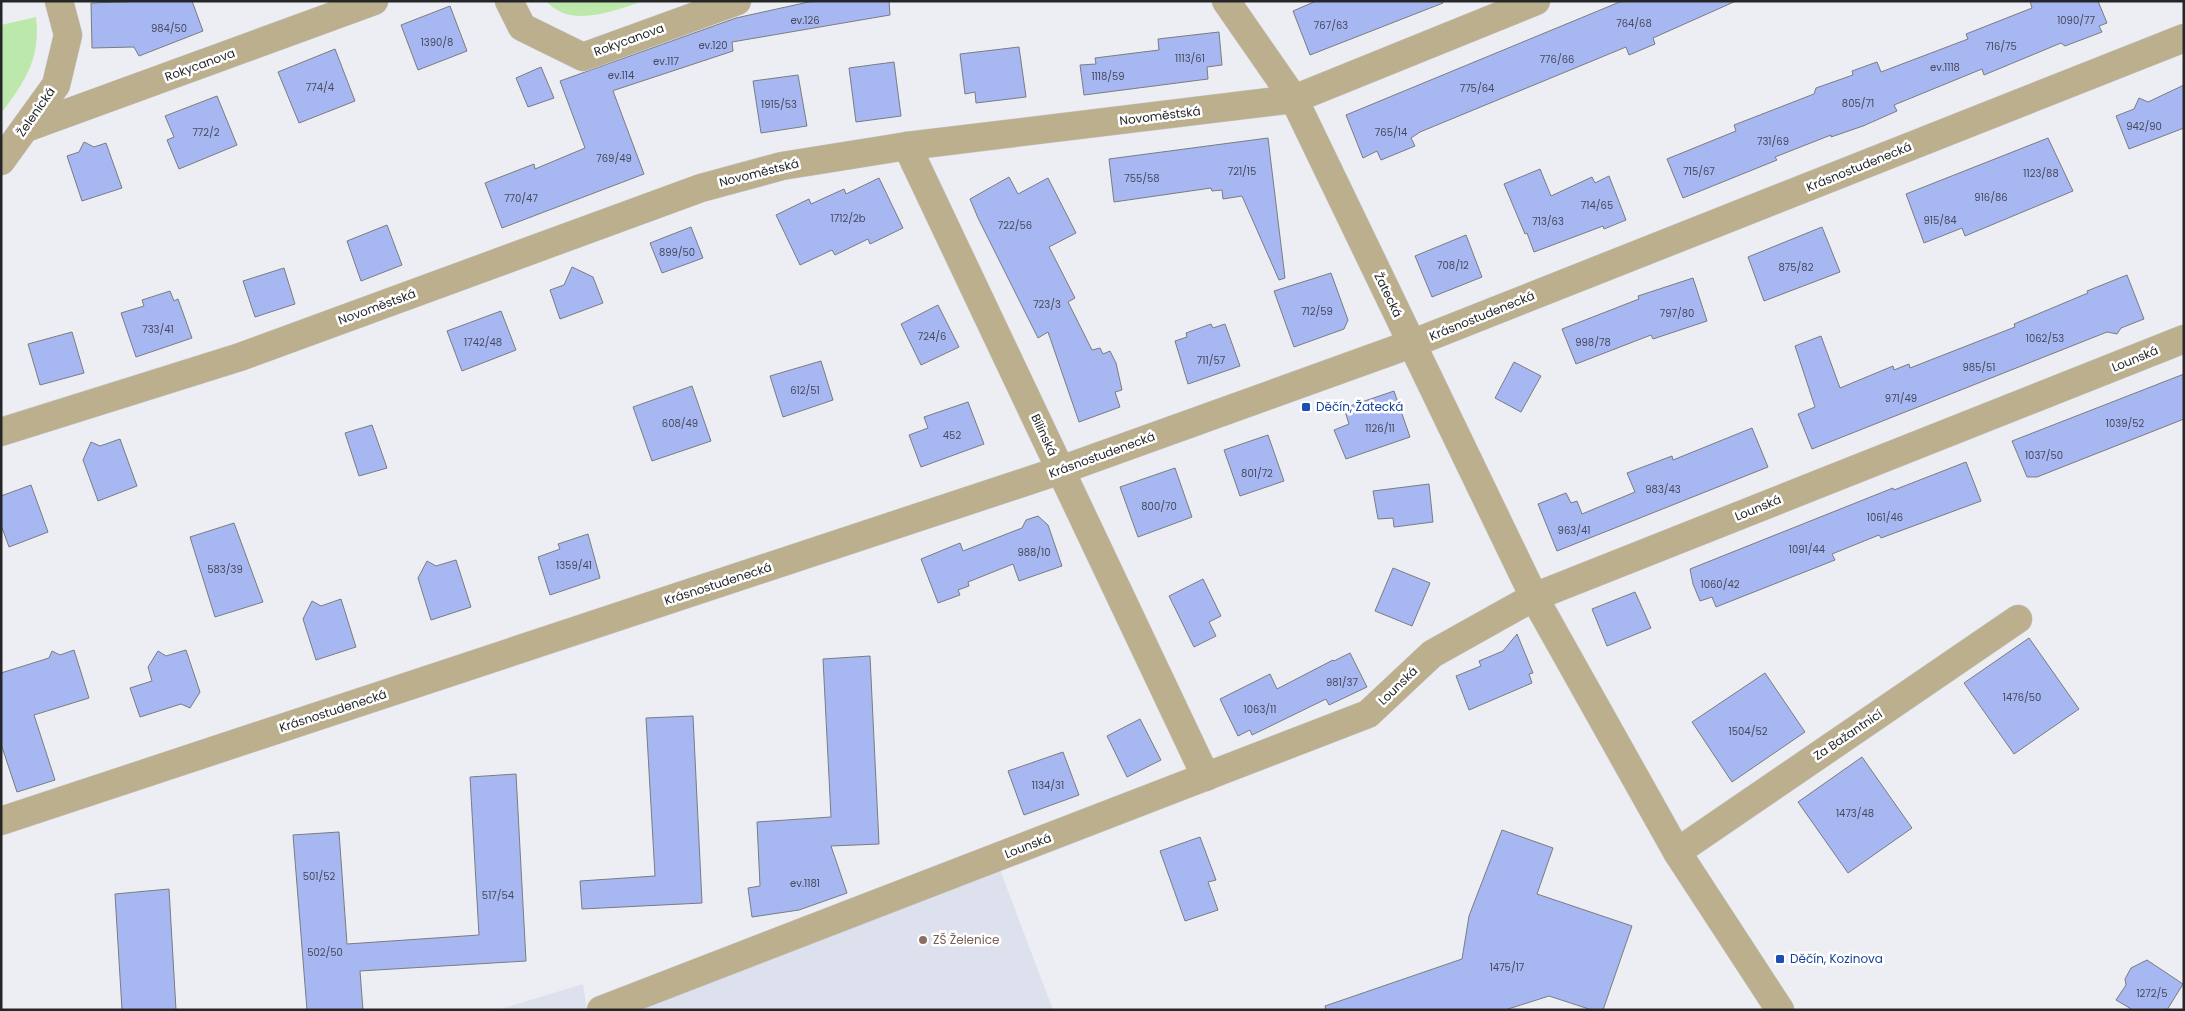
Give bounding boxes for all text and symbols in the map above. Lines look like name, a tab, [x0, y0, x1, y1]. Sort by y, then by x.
house number: ev.126	[790, 13, 820, 28]
house number: 1090/77	[2057, 13, 2095, 28]
house number: 764/68	[1616, 16, 1652, 31]
house number: 767/63	[1314, 18, 1348, 33]
street label: Rokycanova	[591, 19, 666, 60]
house number: 984/50	[151, 21, 187, 36]
house number: 1390/8	[421, 35, 453, 50]
house number: ev.120	[698, 38, 728, 53]
house number: 716/75	[1985, 39, 2017, 54]
street label: Rokycanova	[162, 44, 237, 85]
house number: 1113/61	[1175, 51, 1205, 66]
house number: 776/66	[1540, 52, 1574, 67]
house number: ev.117	[653, 54, 679, 69]
house number: ev.1118	[1930, 60, 1960, 75]
house number: ev.114	[608, 68, 634, 83]
house number: 1118/59	[1091, 69, 1125, 84]
house number: 774/4	[306, 80, 334, 95]
house number: 775/64	[1460, 81, 1494, 96]
street label: Želenická	[12, 84, 59, 140]
house number: 805/71	[1842, 96, 1874, 111]
house number: 1915/53	[761, 97, 797, 112]
street label: Novoměstská	[1118, 102, 1201, 129]
house number: 942/90	[2126, 119, 2162, 134]
house number: 772/2	[192, 125, 220, 140]
house number: 765/14	[1375, 125, 1407, 140]
house number: 731/69	[1757, 134, 1789, 149]
street label: Krásnostudenecká	[1804, 138, 1914, 195]
house number: 769/49	[596, 151, 632, 166]
street label: Novoměstská	[717, 154, 800, 191]
house number: 721/15	[1228, 164, 1256, 179]
house number: 715/67	[1683, 164, 1715, 179]
house number: 1123/88	[2023, 166, 2059, 181]
house number: 755/58	[1124, 171, 1160, 186]
house number: 916/86	[1974, 190, 2008, 205]
house number: 770/47	[504, 191, 538, 206]
house number: 714/65	[1581, 198, 1613, 213]
house number: 1712/2b	[831, 211, 866, 226]
house number: 915/84	[1923, 213, 1957, 228]
house number: 713/63	[1532, 214, 1564, 229]
house number: 722/56	[998, 218, 1032, 233]
house number: 899/50	[659, 245, 695, 260]
house number: 708/12	[1437, 258, 1469, 273]
house number: 875/82	[1779, 260, 1814, 275]
street label: Žatecká	[1370, 269, 1407, 320]
street label: Novoměstská	[336, 285, 418, 328]
street label: Krásnostudenecká	[1427, 287, 1537, 344]
house number: 723/3	[1033, 297, 1061, 312]
house number: 712/59	[1301, 304, 1333, 319]
house number: 797/80	[1660, 306, 1694, 321]
house number: 733/41	[142, 322, 174, 337]
house number: 724/6	[918, 329, 946, 344]
house number: 1062/53	[2026, 331, 2064, 346]
house number: 1742/48	[464, 335, 502, 350]
house number: 998/78	[1575, 335, 1611, 350]
street label: Lounská	[2109, 342, 2161, 376]
house number: 711/57	[1197, 353, 1226, 368]
house number: 985/51	[1962, 360, 1996, 375]
house number: 612/51	[790, 383, 820, 398]
house number: 971/49	[1885, 391, 1917, 406]
place label: Děčín, Žatecká	[1316, 398, 1403, 415]
marker: Děčín, Žatecká	[1300, 401, 1312, 413]
street label: Bílinská	[1027, 411, 1062, 459]
house number: 608/49	[662, 416, 698, 431]
house number: 1039/52	[2106, 416, 2144, 431]
house number: 1126/11	[1365, 421, 1395, 436]
street label: Krásnostudenecká	[1046, 427, 1157, 482]
house number: 452	[943, 428, 961, 443]
house number: 1037/50	[2025, 448, 2063, 463]
house number: 801/72	[1241, 466, 1273, 481]
house number: 983/43	[1645, 482, 1681, 497]
street label: Lounská	[1732, 491, 1784, 525]
house number: 800/70	[1141, 499, 1177, 514]
house number: 1061/46	[1867, 510, 1903, 525]
house number: 963/41	[1558, 523, 1590, 538]
house number: 1091/44	[1789, 542, 1825, 557]
house number: 988/10	[1017, 545, 1051, 560]
house number: 1359/41	[556, 558, 592, 573]
street label: Krásnostudenecká	[662, 558, 774, 609]
house number: 583/39	[207, 562, 243, 577]
house number: 1060/42	[1701, 577, 1740, 592]
street label: Lounská	[1374, 663, 1421, 709]
house number: 981/37	[1326, 675, 1358, 690]
street label: Krásnostudenecká	[277, 685, 389, 736]
house number: 1476/50	[2003, 690, 2041, 705]
house number: 1063/11	[1244, 702, 1276, 717]
street label: Za Bažantnicí	[1810, 705, 1886, 764]
house number: 1504/52	[1729, 724, 1768, 739]
house number: 1134/31	[1032, 778, 1064, 793]
house number: 1473/48	[1836, 806, 1874, 821]
street label: Lounská	[1002, 829, 1054, 862]
house number: 501/52	[303, 869, 336, 884]
house number: ev.1181	[790, 876, 820, 891]
house number: 517/54	[482, 888, 514, 903]
place label: ZŠ Želenice	[933, 931, 999, 948]
marker: ZŠ Želenice	[917, 934, 929, 946]
house number: 502/50	[307, 945, 343, 960]
place label: Děčín, Kozinova	[1790, 950, 1883, 967]
marker: Děčín, Kozinova	[1774, 953, 1786, 965]
house number: 1475/17	[1490, 960, 1525, 975]
house number: 1272/5	[2136, 986, 2168, 1001]

